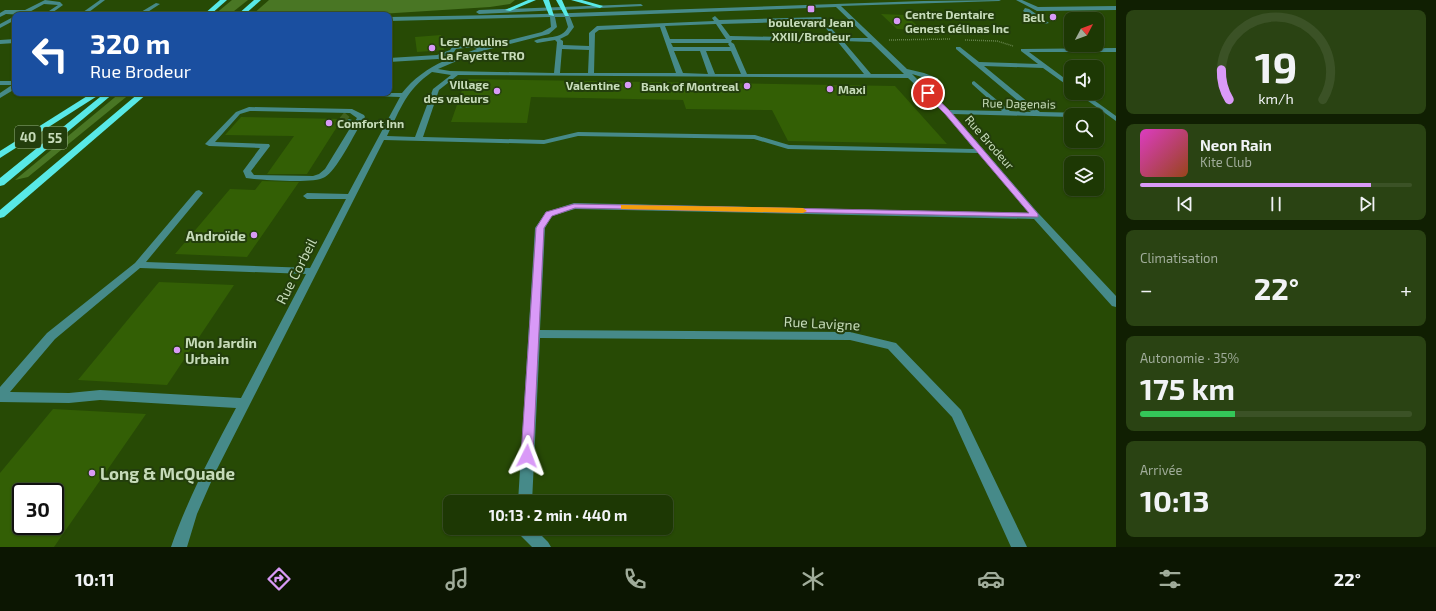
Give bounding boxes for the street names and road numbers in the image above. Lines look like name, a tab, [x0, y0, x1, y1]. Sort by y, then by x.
street label: Rue Dagenais	[982, 95, 1056, 111]
street label: Rue Brodeur	[963, 112, 1017, 172]
road number: 40	[15, 126, 41, 148]
road number: 55	[43, 127, 67, 149]
street label: Rue Corbeil	[272, 234, 320, 307]
street label: Rue Lavigne	[783, 313, 861, 333]

